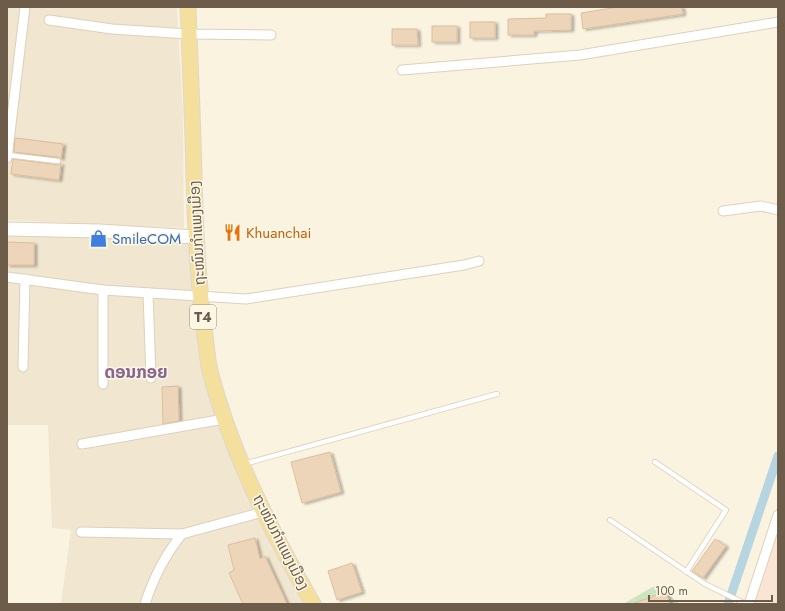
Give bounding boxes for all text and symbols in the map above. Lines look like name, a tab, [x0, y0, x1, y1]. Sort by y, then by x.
street label: ຖະໜົນກຳແພງເມືອງ	[183, 180, 211, 286]
place label: Khuanchai	[246, 222, 311, 244]
restaurant icon: Khuanchai	[223, 223, 243, 243]
place label: SmileCOM	[112, 228, 181, 250]
shop icon: SmileCOM	[89, 229, 109, 249]
road number: T4	[190, 305, 216, 329]
district label: ດອນກອຍ	[105, 360, 167, 384]
street label: ຖະໜົນກຳແພງເມືອງ	[247, 490, 315, 594]
scale bar	[649, 577, 772, 603]
text: 100 m	[655, 582, 688, 600]

